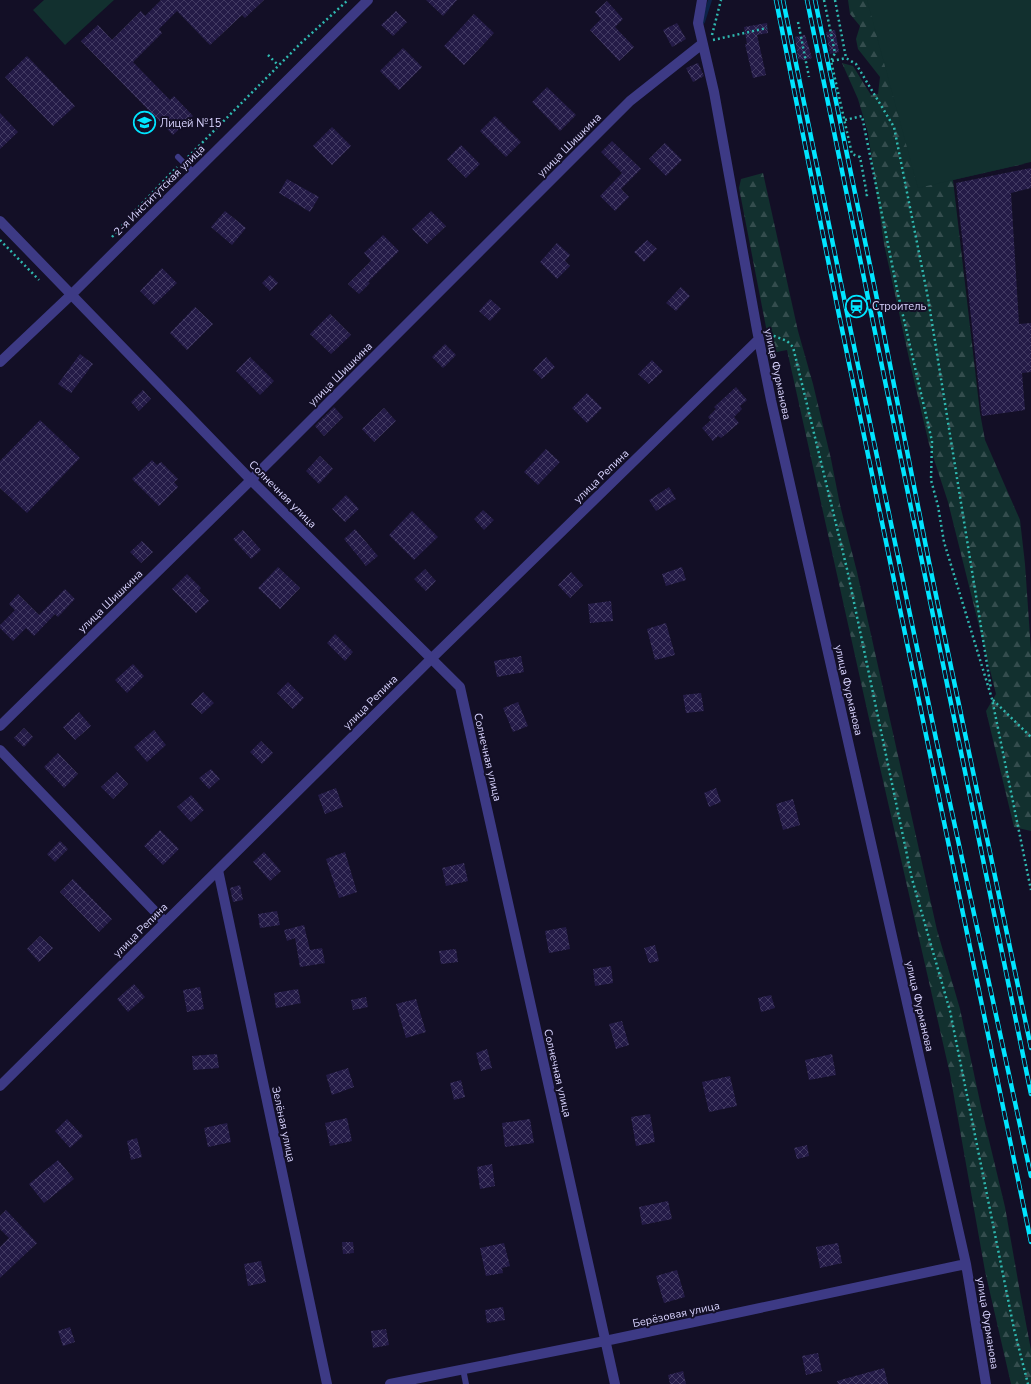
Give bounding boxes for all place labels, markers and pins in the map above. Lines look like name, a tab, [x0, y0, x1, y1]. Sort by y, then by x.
school or university icon: Лицей №15	[132, 110, 158, 136]
place label: Лицей №15	[160, 116, 222, 131]
station icon: Строитель	[844, 293, 870, 319]
place label: Строитель	[872, 299, 927, 314]

